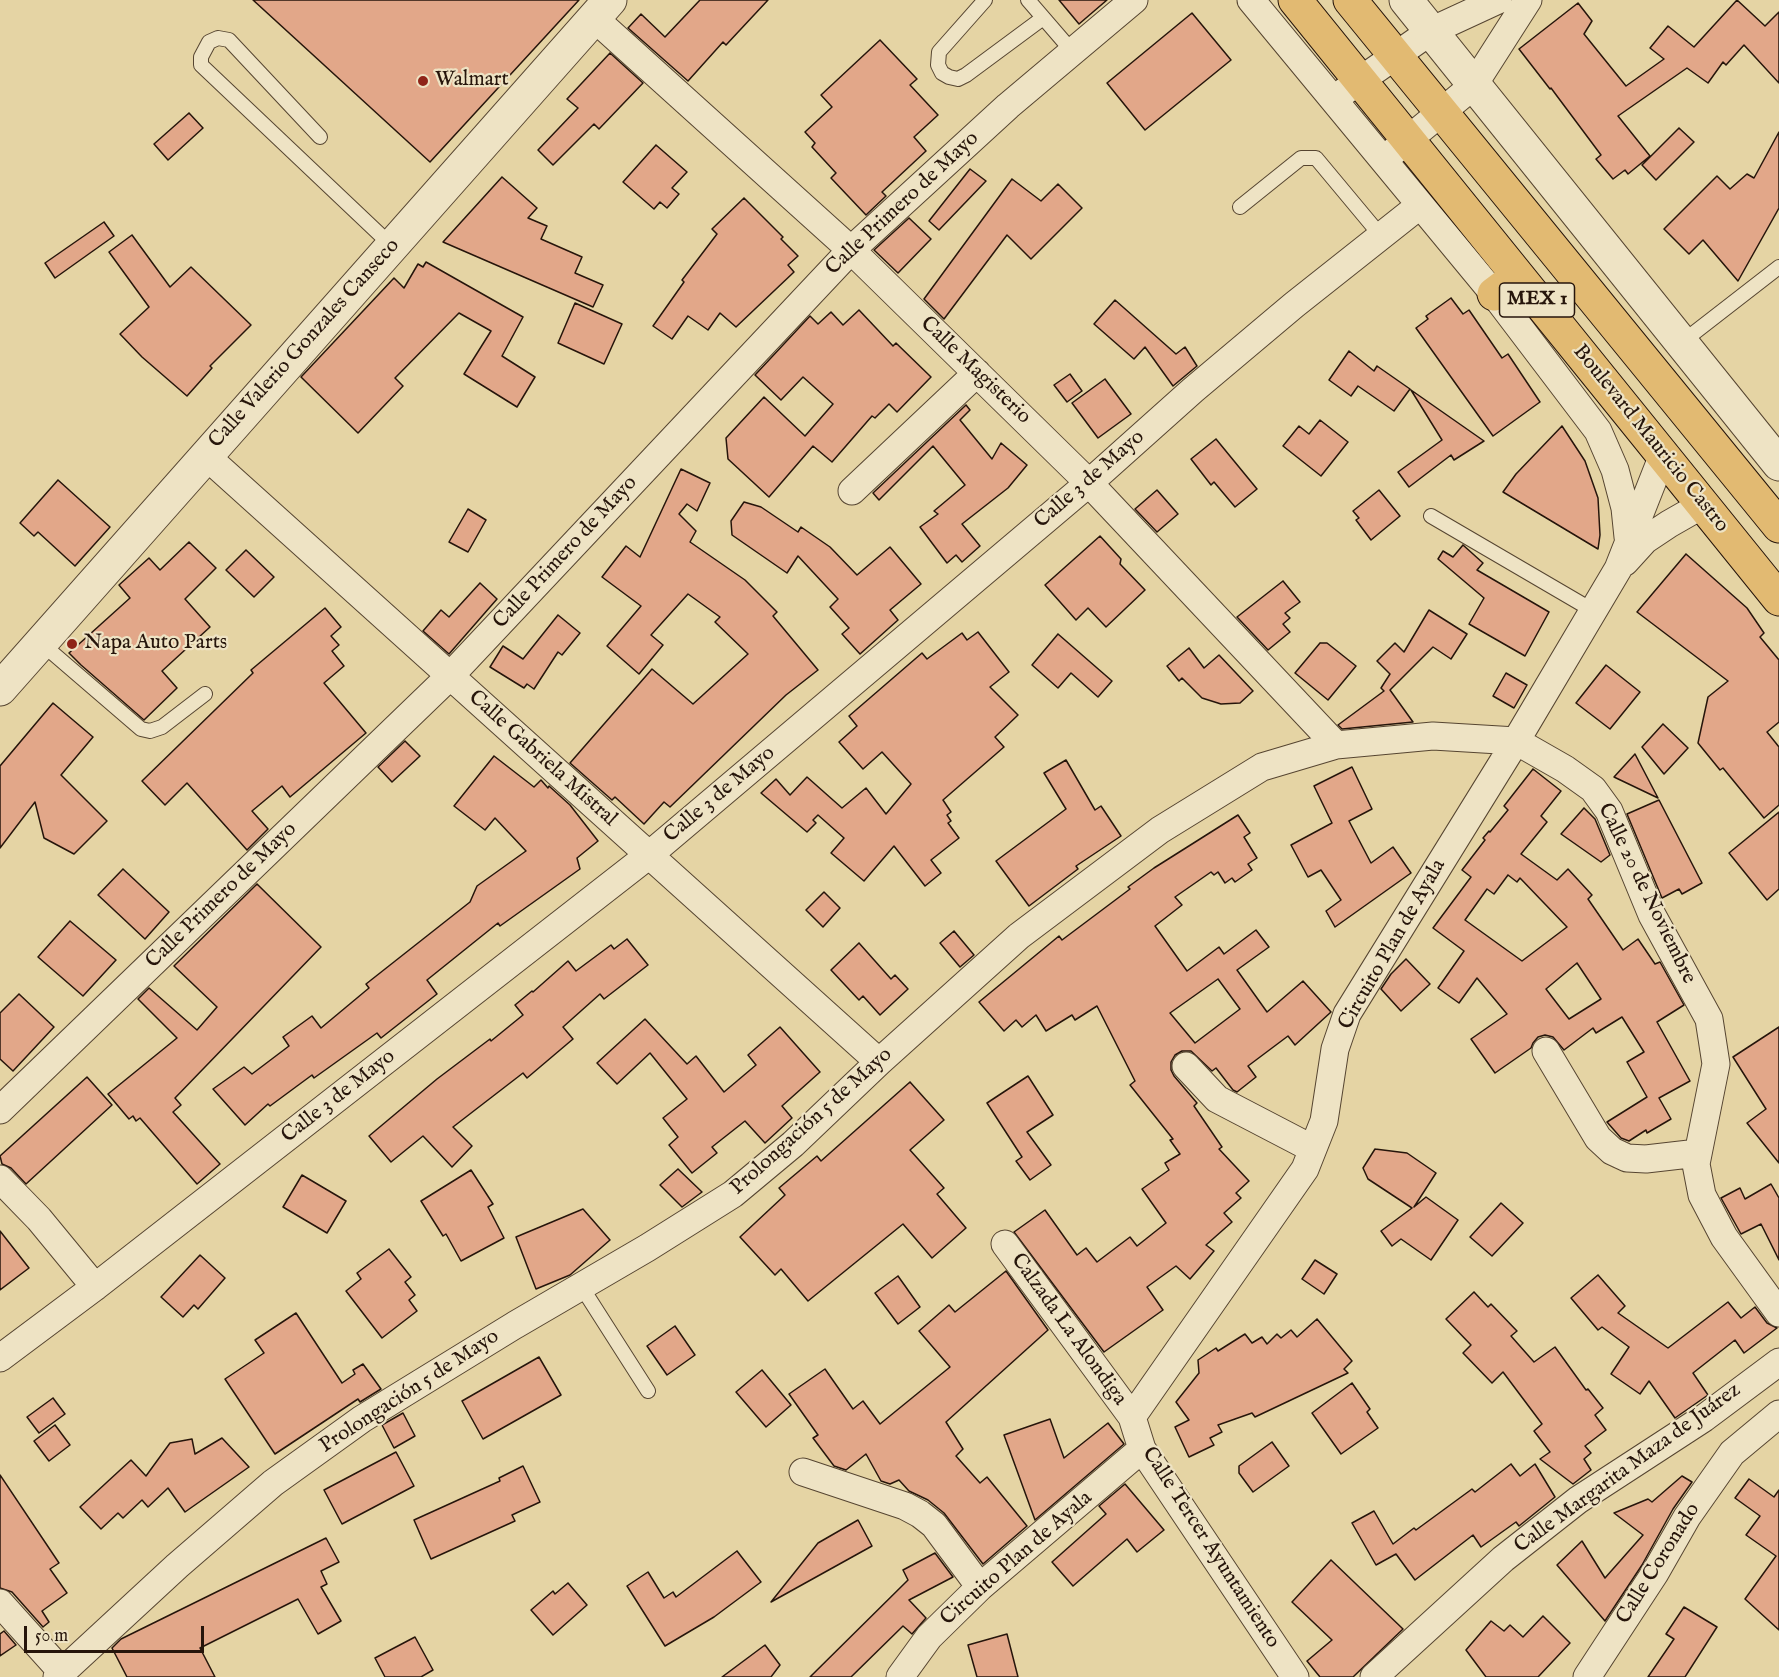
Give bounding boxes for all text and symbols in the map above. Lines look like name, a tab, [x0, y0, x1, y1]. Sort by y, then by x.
place label: Walmart	[435, 68, 509, 94]
marker: Walmart	[416, 74, 430, 88]
street label: Calle Primero de Mayo	[821, 127, 985, 281]
street label: Calle Valerio Gonzales Canseco	[204, 234, 406, 454]
road number: MEX 1	[1500, 283, 1574, 317]
street label: Calle Magisterio	[914, 312, 1036, 430]
street label: Boulevard Mauricio Castro	[1567, 340, 1733, 538]
street label: Calle 3 de Mayo	[1030, 425, 1150, 535]
street label: Calle Primero de Mayo	[489, 471, 643, 635]
place label: Napa Auto Parts	[84, 631, 227, 657]
marker: Napa Auto Parts	[65, 637, 79, 651]
street label: Calle Gabriela Mistral	[462, 686, 622, 832]
street label: Calle 3 de Mayo	[659, 741, 781, 849]
street label: Calle 20 de Noviembre	[1591, 800, 1701, 988]
street label: Calle Primero de Mayo	[141, 818, 303, 974]
street label: Circuito Plan de Ayala	[1334, 855, 1452, 1035]
street label: Prolongación 5 de Mayo	[726, 1043, 898, 1201]
street label: Calle 3 de Mayo	[277, 1045, 401, 1149]
street label: Calzada La Alondiga	[1004, 1249, 1132, 1411]
street label: Prolongación 5 de Mayo	[316, 1325, 504, 1459]
street label: Calle Margarita Maza de Juárez	[1510, 1378, 1746, 1560]
street label: Calle Tercer Ayuntamiento	[1135, 1443, 1285, 1653]
street label: Circuito Plan de Ayala	[936, 1486, 1098, 1632]
street label: Calle Coronado	[1612, 1499, 1706, 1629]
scale bar	[27, 1614, 207, 1652]
text: 50 m	[35, 1625, 68, 1648]

